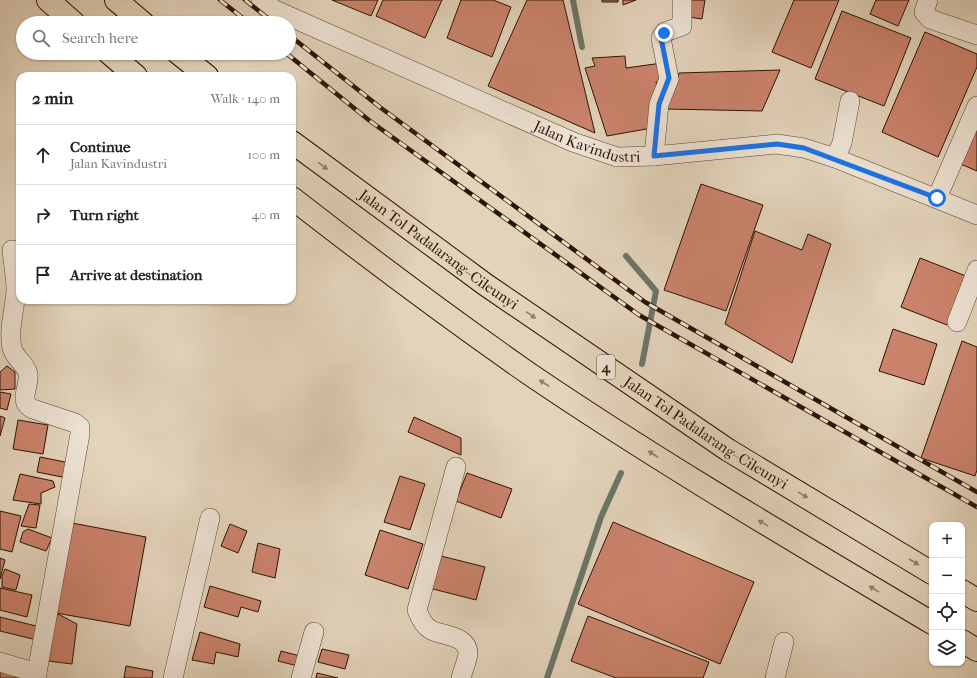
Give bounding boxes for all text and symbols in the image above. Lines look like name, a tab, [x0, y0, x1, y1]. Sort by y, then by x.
search box	[16, 16, 296, 60]
route end	[655, 24, 673, 42]
icon: search	[30, 27, 52, 49]
text: Search here	[62, 29, 138, 47]
text: 2 min	[32, 88, 73, 108]
text: Walk · 140 m	[211, 91, 280, 106]
street label: Jalan Kavindustri	[530, 116, 641, 166]
text: Continue	[70, 138, 130, 156]
icon: ahead	[32, 144, 54, 166]
text: 100 m	[247, 147, 280, 162]
text: Jalan Kavindustri	[70, 156, 167, 171]
one-way arrow	[318, 162, 329, 170]
street label: Jalan Tol Padalarang–Cileunyi	[355, 185, 522, 314]
route start	[928, 189, 946, 207]
icon: right	[32, 204, 54, 226]
text: Turn right	[70, 206, 139, 224]
text: 40 m	[252, 207, 280, 222]
icon: arrive	[32, 264, 54, 286]
text: Arrive at destination	[70, 266, 202, 284]
one-way arrow	[525, 312, 537, 319]
road number: 4	[597, 355, 615, 379]
street label: Jalan Tol Padalarang–Cileunyi	[620, 372, 792, 493]
one-way arrow	[538, 379, 549, 386]
one-way arrow	[647, 450, 658, 457]
one-way arrow	[797, 492, 809, 499]
one-way arrow	[757, 519, 769, 526]
map controls	[929, 522, 965, 666]
button: +	[929, 522, 965, 558]
button: −	[929, 558, 965, 594]
one-way arrow	[908, 559, 920, 566]
one-way arrow	[869, 585, 879, 593]
button: locate	[929, 594, 965, 630]
button: layers	[929, 630, 965, 666]

